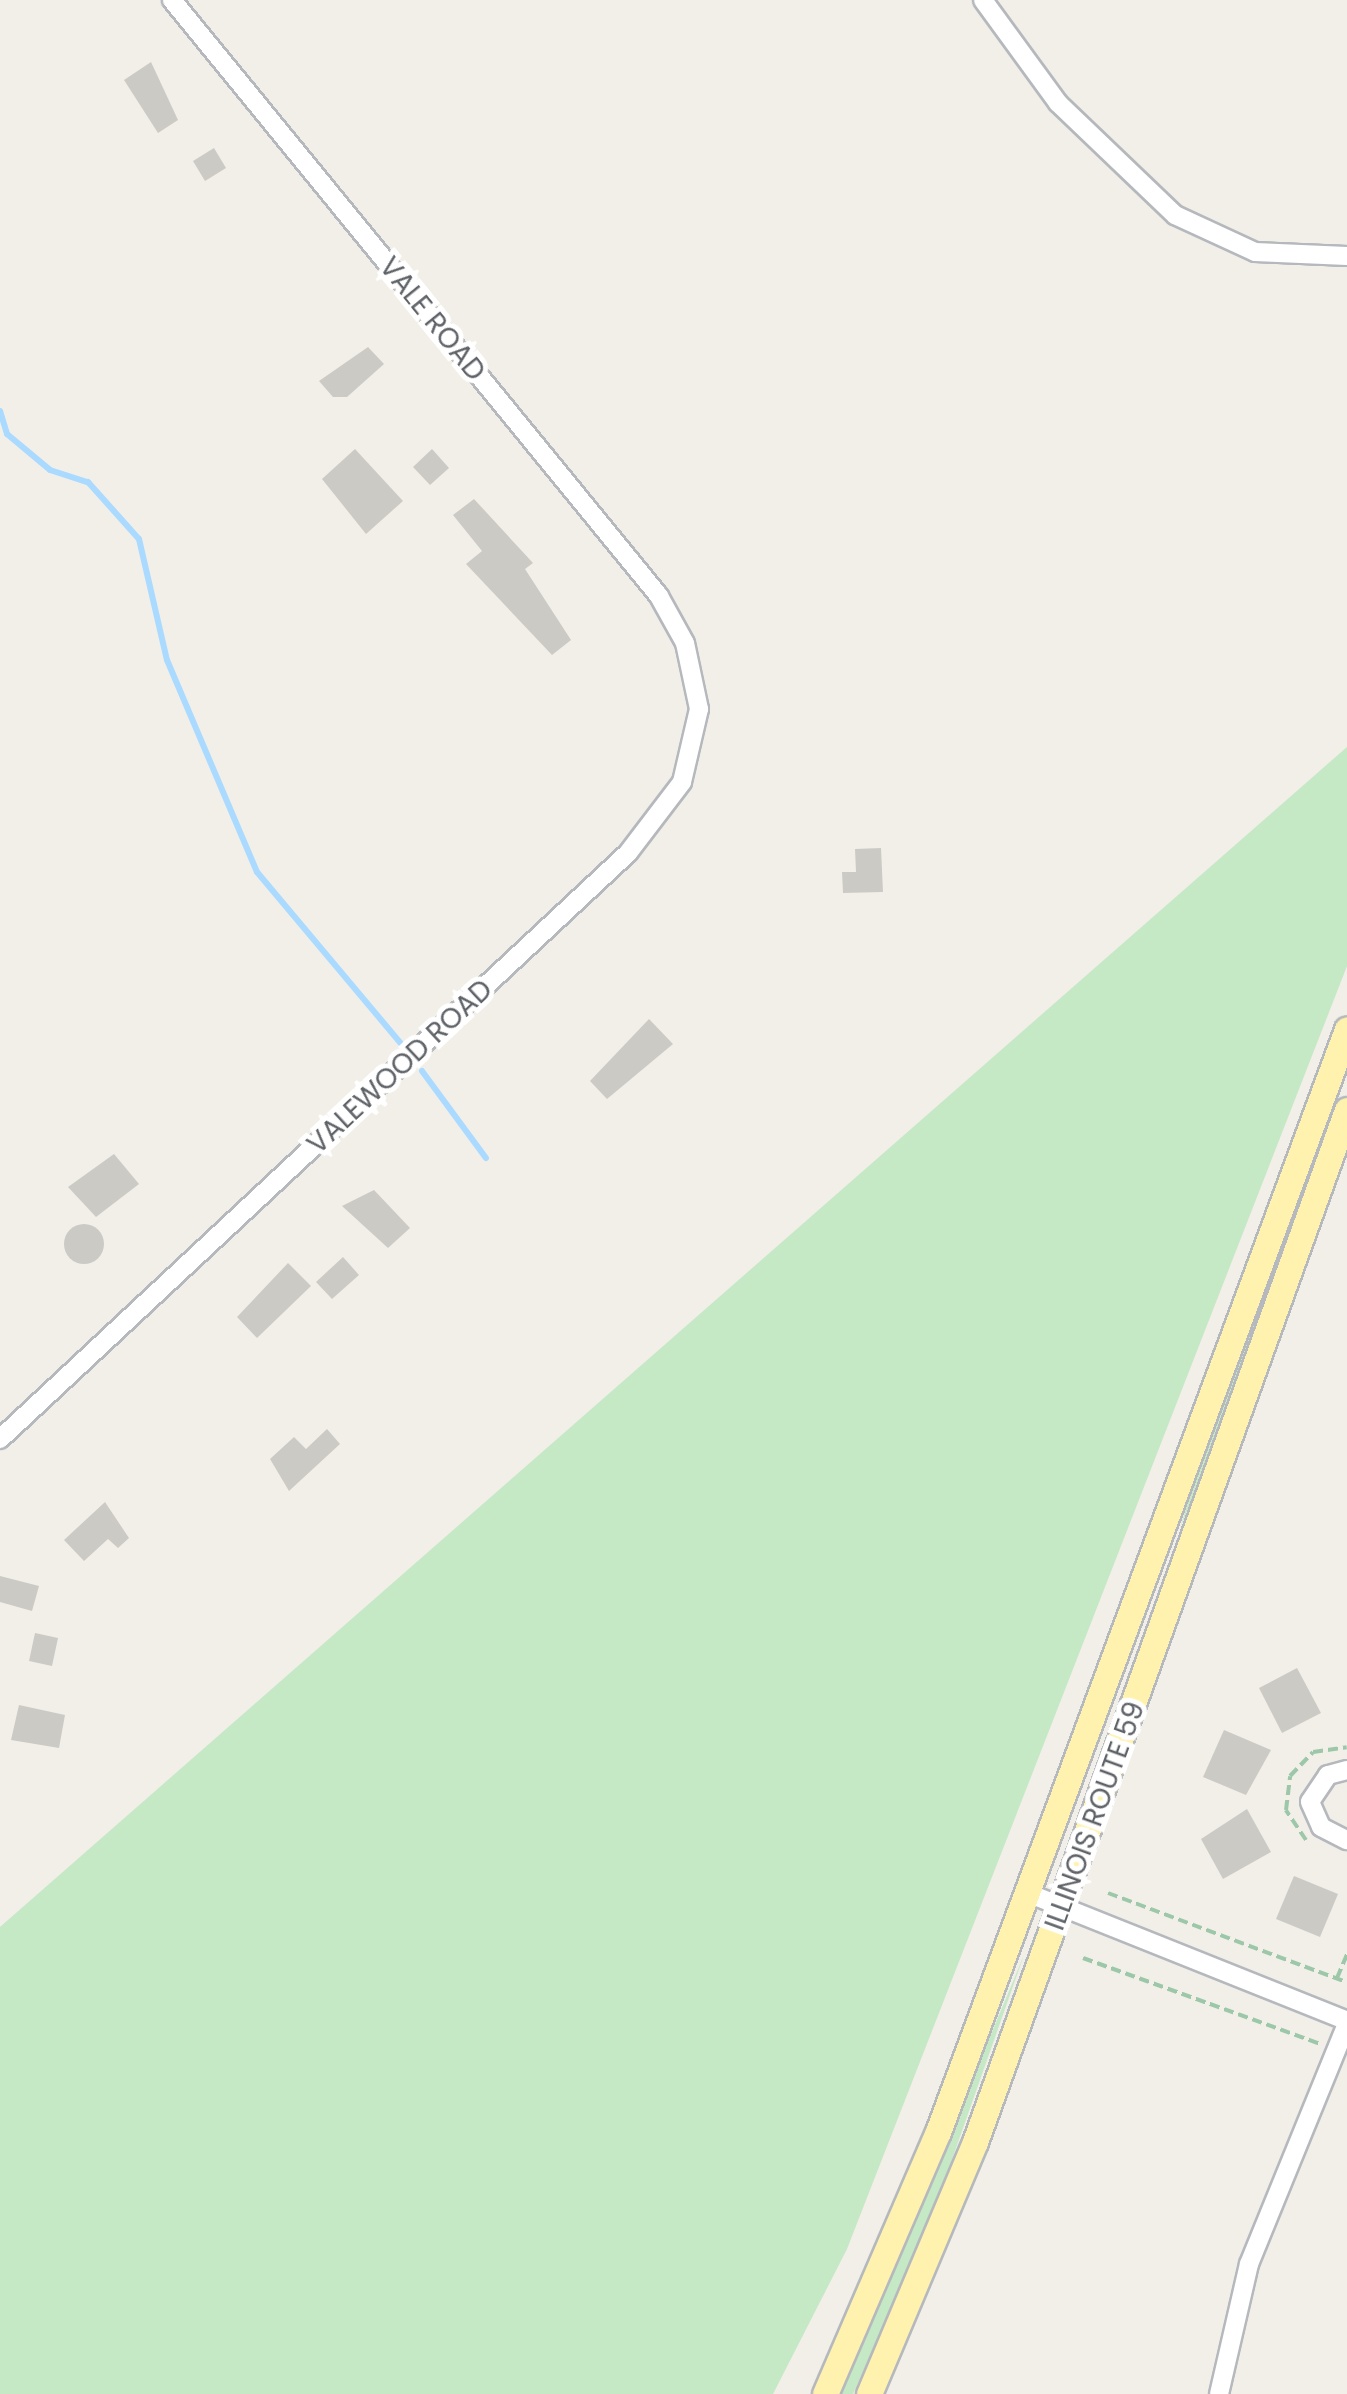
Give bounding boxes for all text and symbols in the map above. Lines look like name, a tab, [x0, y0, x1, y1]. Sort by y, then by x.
street label: VALE ROAD	[372, 250, 492, 388]
street label: VALEWOOD ROAD	[301, 973, 499, 1161]
street label: ILLINOIS ROUTE 59	[1038, 1697, 1152, 1935]

